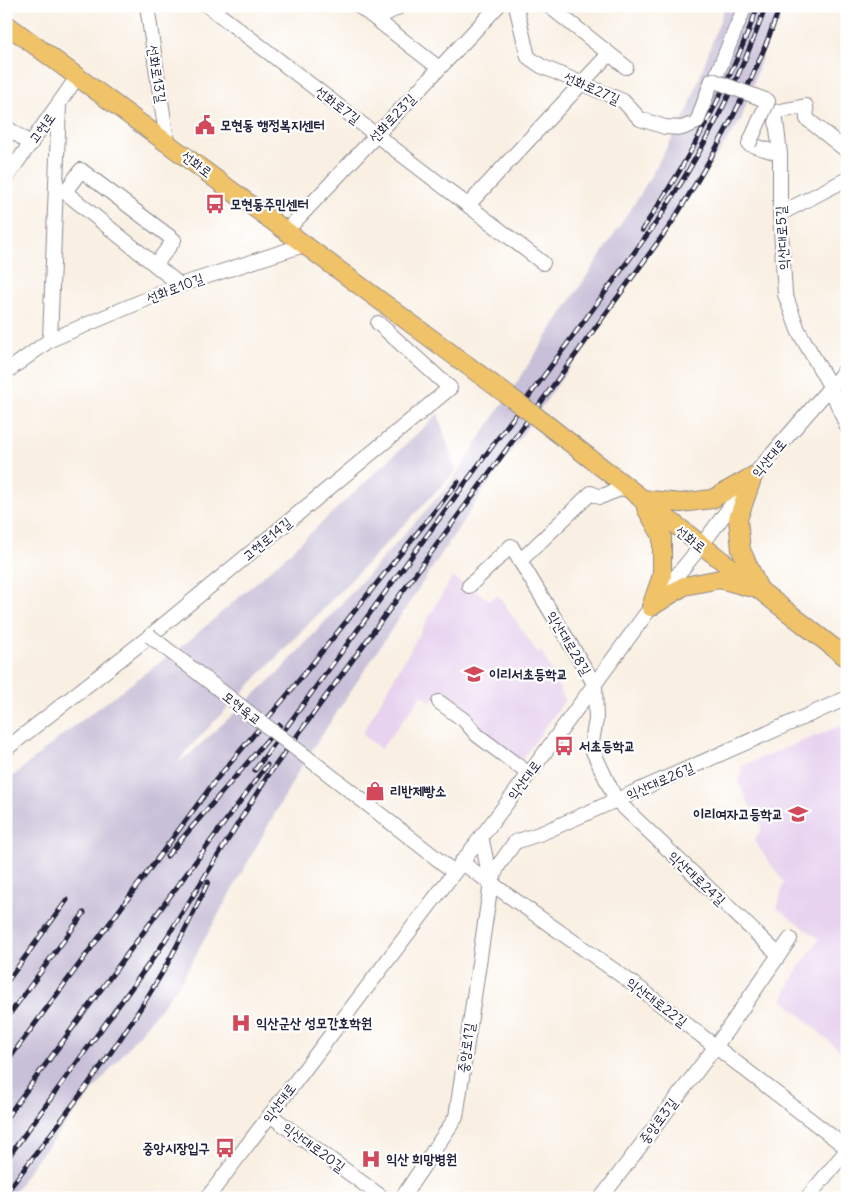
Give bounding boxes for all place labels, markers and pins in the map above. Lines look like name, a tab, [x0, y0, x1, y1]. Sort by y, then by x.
public building icon: 모현동 행정복지센터	[194, 114, 216, 136]
place label: 모현동 행정복지센터	[220, 116, 325, 134]
bus stop icon: 모현동주민센터	[204, 193, 226, 215]
place label: 모현동주민센터	[230, 195, 309, 213]
school or university icon: 이리서초등학교	[463, 663, 485, 685]
place label: 이리서초등학교	[489, 665, 568, 683]
bus stop icon: 서초등학교	[553, 735, 575, 757]
place label: 서초등학교	[579, 737, 635, 755]
shop icon: 리반제빵소	[364, 780, 386, 802]
place label: 리반제빵소	[390, 782, 446, 800]
school or university icon: 이리여자고등학교	[787, 803, 809, 825]
place label: 이리여자고등학교	[693, 805, 783, 823]
hospital icon: 익산군산 성모간호학원	[230, 1012, 252, 1034]
place label: 익산군산 성모간호학원	[256, 1014, 372, 1032]
bus stop icon: 중앙시장입구	[214, 1137, 236, 1159]
place label: 중앙시장입구	[142, 1139, 210, 1157]
hospital icon: 익산 희망병원	[360, 1148, 382, 1170]
place label: 익산 희망병원	[386, 1150, 457, 1168]

